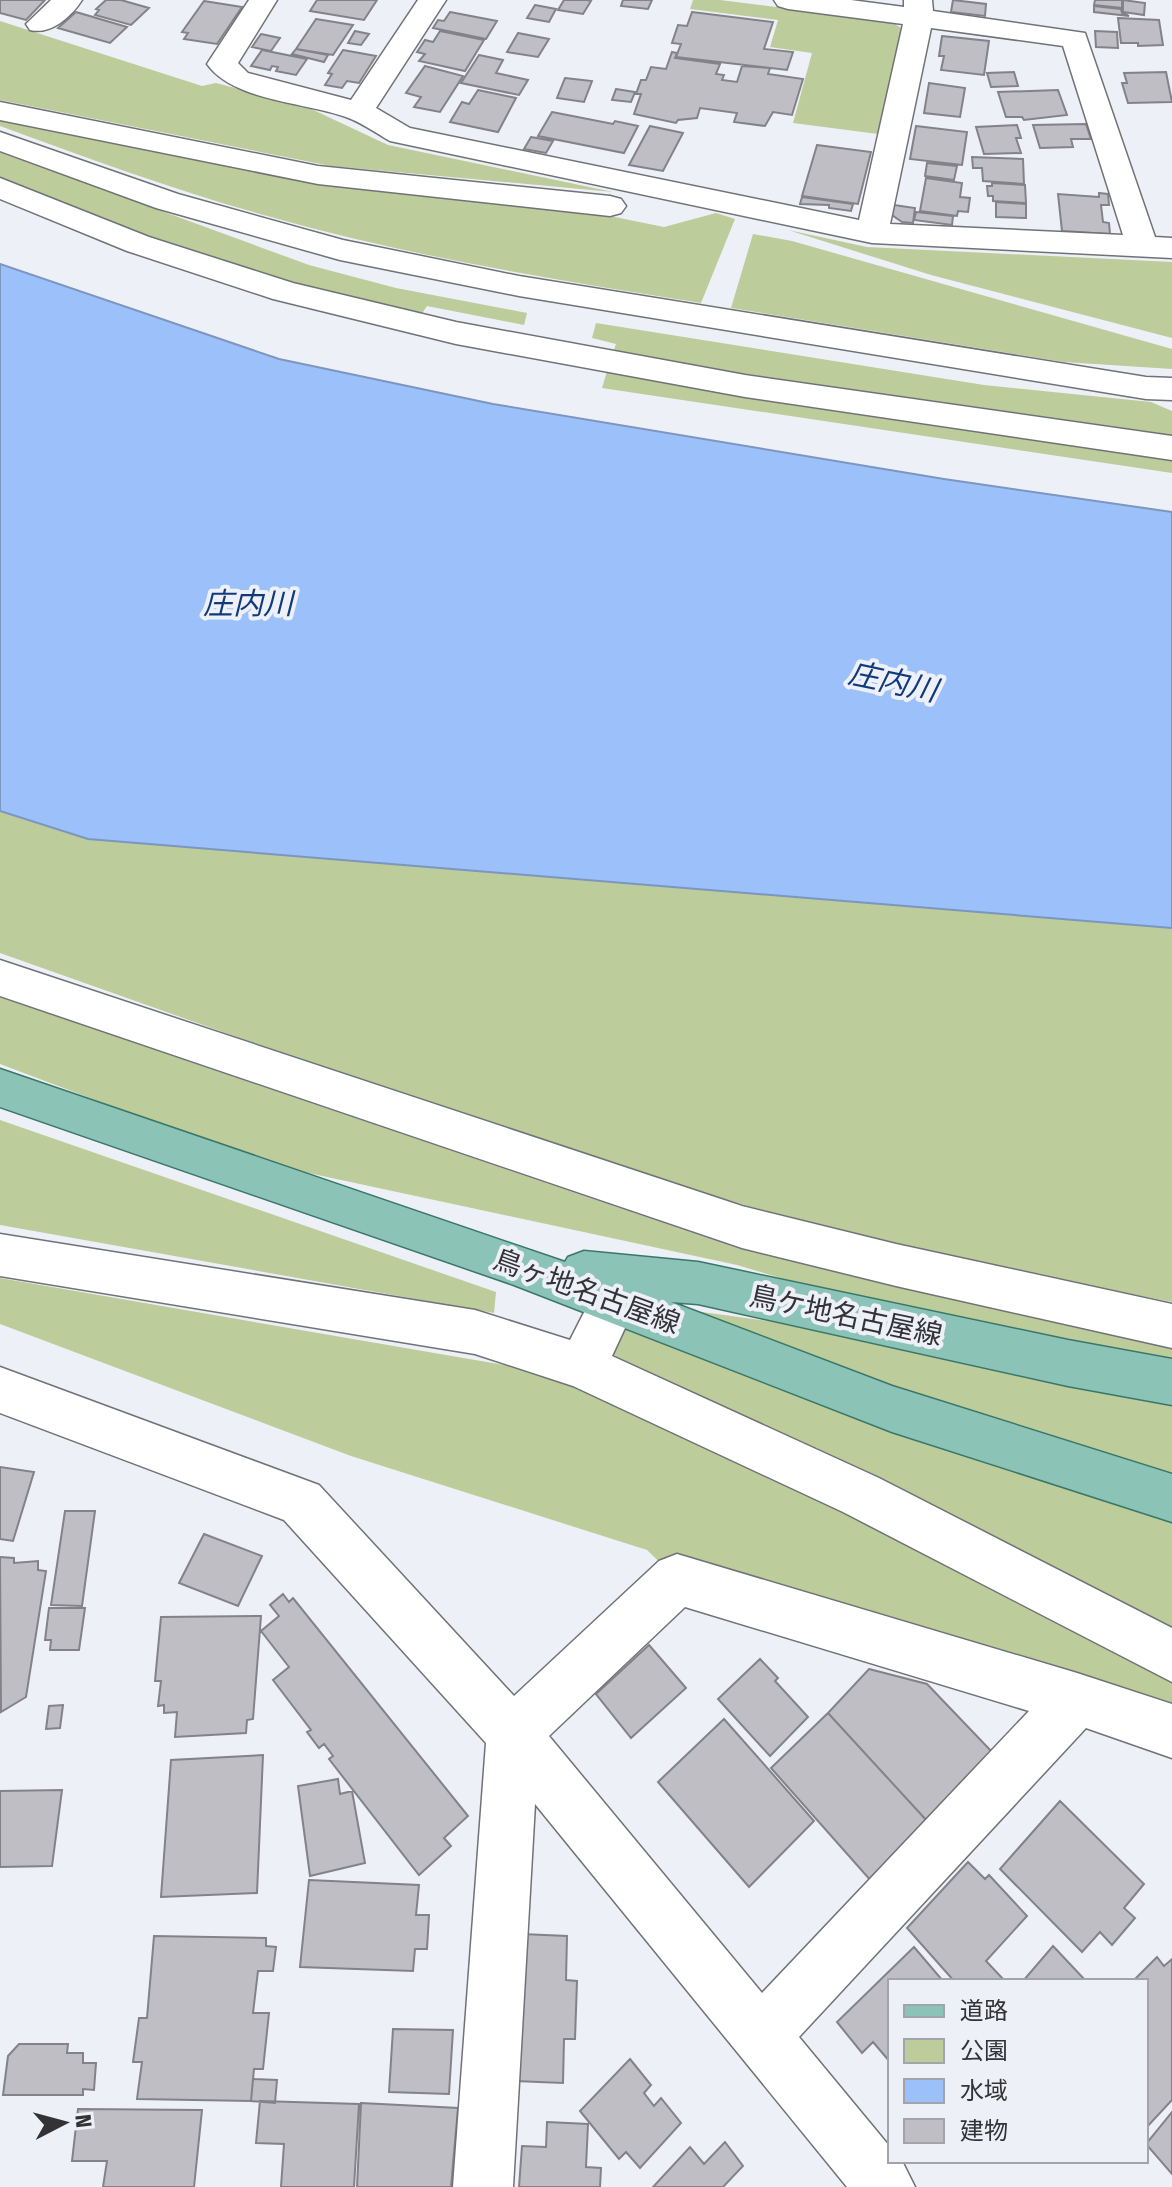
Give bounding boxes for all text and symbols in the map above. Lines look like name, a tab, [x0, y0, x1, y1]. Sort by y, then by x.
water label: 庄内川	[203, 586, 296, 622]
water label: 庄内川	[845, 655, 944, 710]
street label: 鳥ヶ地名古屋線	[489, 1242, 685, 1340]
street label: 鳥ケ地名古屋線	[747, 1279, 945, 1352]
legend	[888, 1979, 1148, 2163]
text: 道路	[960, 1997, 1008, 2025]
text: 公園	[960, 2037, 1008, 2065]
text: 水域	[960, 2077, 1008, 2105]
north arrow	[24, 2083, 104, 2163]
text: N	[69, 2113, 98, 2129]
text: 建物	[960, 2117, 1008, 2145]

